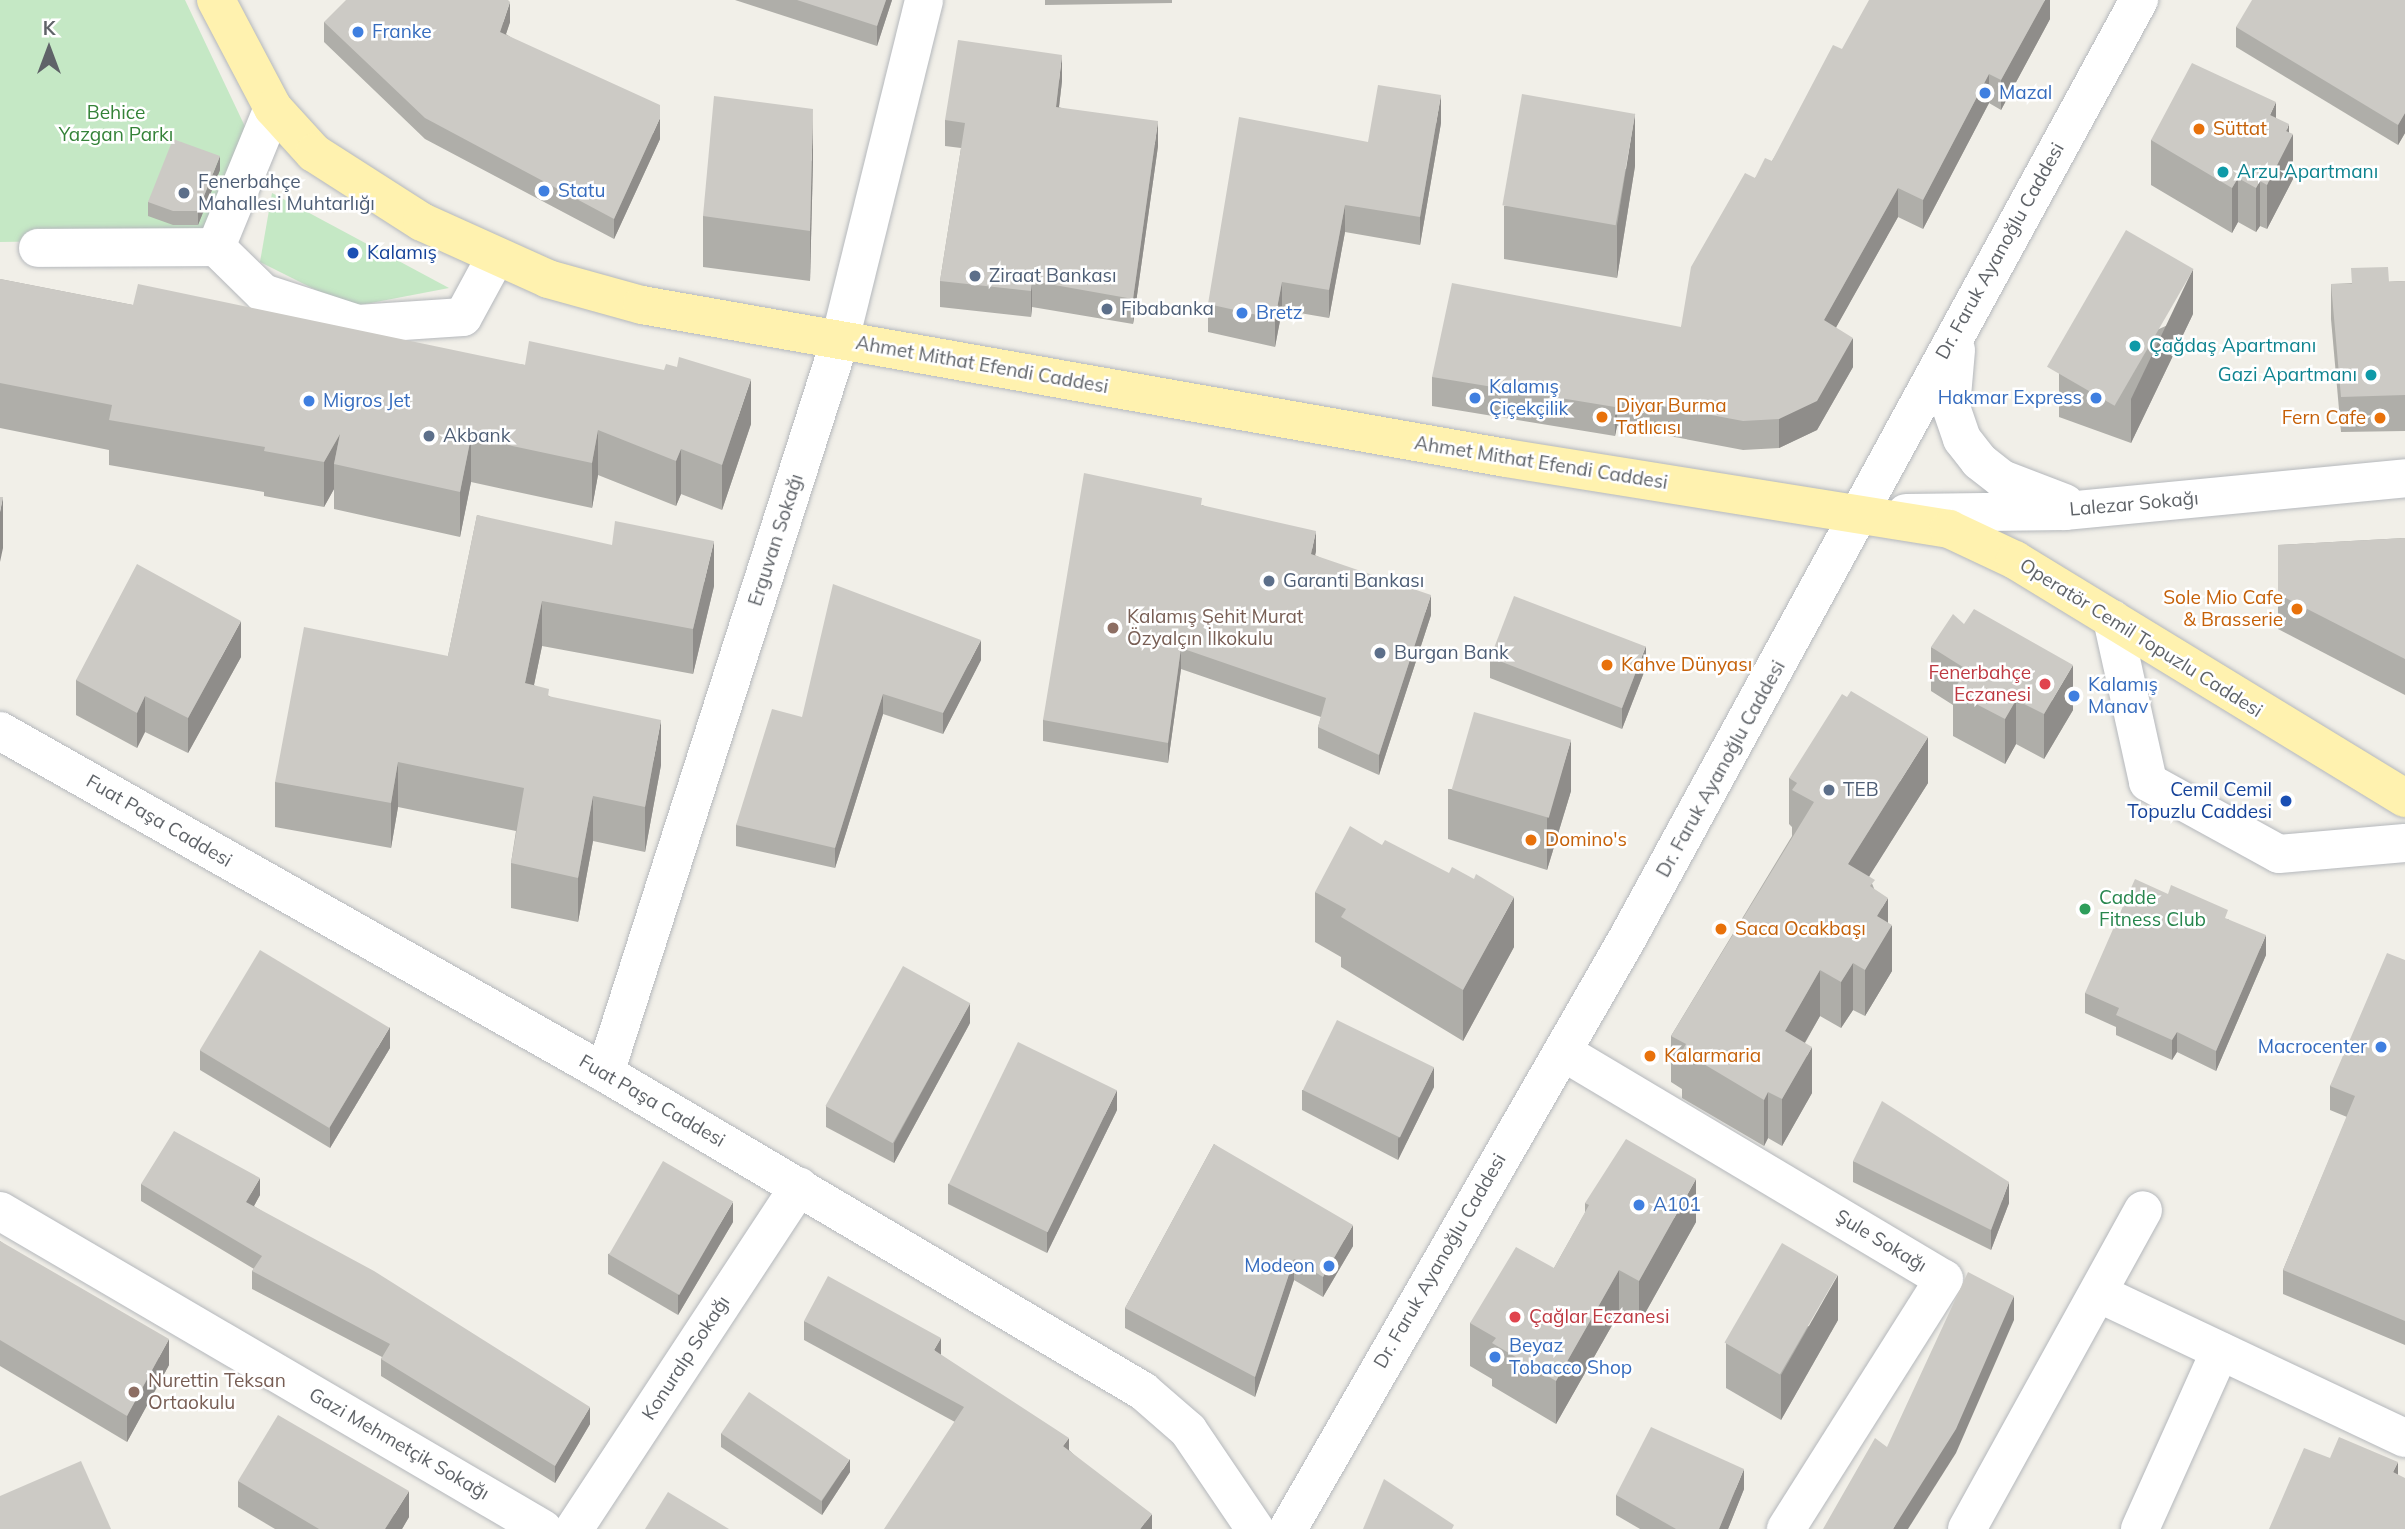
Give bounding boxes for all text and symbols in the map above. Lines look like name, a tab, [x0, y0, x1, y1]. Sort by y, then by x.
north arrow	[14, 14, 84, 84]
text: K	[43, 16, 55, 40]
place label: Franke	[372, 21, 432, 43]
marker: Franke	[350, 24, 366, 40]
place label: Mazal	[1999, 82, 2052, 104]
marker: Mazal	[1977, 85, 1993, 101]
park label: Behice Yazgan Parkı	[59, 102, 173, 146]
place label: Süttat	[2213, 118, 2267, 140]
marker: Süttat	[2191, 121, 2207, 137]
street label: Dr. Faruk Ayanoğlu Caddesi	[1931, 139, 2069, 363]
place label: Arzu Apartmanı	[2237, 161, 2378, 183]
marker: Arzu Apartmanı	[2215, 164, 2231, 180]
place label: Fenerbahçe Mahallesi Muhtarlığı	[198, 171, 375, 215]
place label: Statu	[558, 180, 605, 202]
marker: Statu	[536, 183, 552, 199]
marker: Fenerbahçe Mahallesi Muhtarlığı	[176, 185, 192, 201]
place label: Kalamış	[367, 242, 437, 264]
marker: Kalamış	[345, 245, 361, 261]
place label: Ziraat Bankası	[989, 265, 1117, 287]
marker: Ziraat Bankası	[967, 268, 983, 284]
place label: Fibabanka	[1121, 298, 1214, 320]
marker: Fibabanka	[1099, 301, 1115, 317]
place label: Bretz	[1256, 302, 1303, 324]
marker: Bretz	[1234, 305, 1250, 321]
street label: Ahmet Mithat Efendi Caddesi	[854, 332, 1110, 398]
place label: Çağdaş Apartmanı	[2149, 335, 2316, 357]
marker: Çağdaş Apartmanı	[2127, 338, 2143, 354]
place label: Gazi Apartmanı	[2218, 364, 2357, 386]
marker: Gazi Apartmanı	[2363, 367, 2379, 383]
place label: Kalamış Çiçekçilik	[1489, 376, 1568, 420]
place label: Hakmar Express	[1938, 387, 2082, 409]
place label: Migros Jet	[323, 390, 411, 412]
marker: Kalamış Çiçekçilik	[1467, 390, 1483, 406]
marker: Hakmar Express	[2088, 390, 2104, 406]
marker: Migros Jet	[301, 393, 317, 409]
place label: Diyar Burma Tatlıcısı	[1616, 395, 1727, 439]
place label: Fern Cafe	[2282, 407, 2366, 429]
marker: Diyar Burma Tatlıcısı	[1594, 409, 1610, 425]
marker: Fern Cafe	[2372, 410, 2388, 426]
place label: Akbank	[443, 425, 510, 447]
marker: Akbank	[421, 428, 437, 444]
street label: Ahmet Mithat Efendi Caddesi	[1413, 432, 1669, 494]
street label: Erguvan Sokağı	[744, 471, 808, 609]
street label: Lalezar Sokağı	[2069, 487, 2199, 521]
street label: Operatör Cemil Topuzlu Caddesi	[2015, 554, 2267, 722]
place label: Garanti Bankası	[1283, 570, 1424, 592]
marker: Garanti Bankası	[1261, 573, 1277, 589]
place label: Sole Mio Cafe & Brasserie	[2163, 587, 2283, 631]
marker: Sole Mio Cafe & Brasserie	[2289, 601, 2305, 617]
place label: Kalamış Şehit Murat Özyalçın İlkokulu	[1127, 606, 1304, 650]
marker: Kalamış Şehit Murat Özyalçın İlkokulu	[1105, 620, 1121, 636]
place label: Burgan Bank	[1394, 642, 1509, 664]
marker: Burgan Bank	[1372, 645, 1388, 661]
place label: Kahve Dünyası	[1621, 654, 1752, 676]
marker: Kahve Dünyası	[1599, 657, 1615, 673]
street label: Dr. Faruk Ayanoğlu Caddesi	[1652, 657, 1790, 881]
place label: Fenerbahçe Eczanesi	[1928, 662, 2031, 706]
place label: Kalamış Manav	[2088, 674, 2158, 718]
marker: Fenerbahçe Eczanesi	[2037, 676, 2053, 692]
marker: Kalamış Manav	[2066, 688, 2082, 704]
street label: Fuat Paşa Caddesi	[82, 770, 236, 872]
place label: TEB	[1843, 779, 1879, 801]
place label: Cemil Cemil Topuzlu Caddesi	[2127, 779, 2272, 823]
marker: TEB	[1821, 782, 1837, 798]
marker: Cemil Cemil Topuzlu Caddesi	[2278, 793, 2294, 809]
place label: Domino's	[1545, 829, 1627, 851]
marker: Domino's	[1523, 832, 1539, 848]
place label: Cadde Fitness Club	[2099, 887, 2206, 931]
marker: Cadde Fitness Club	[2077, 901, 2093, 917]
place label: Saca Ocakbaşı	[1735, 918, 1866, 940]
marker: Saca Ocakbaşı	[1713, 921, 1729, 937]
place label: Macrocenter	[2258, 1036, 2367, 1058]
marker: Macrocenter	[2373, 1039, 2389, 1055]
place label: Kalarmaria	[1664, 1045, 1761, 1067]
marker: Kalarmaria	[1642, 1048, 1658, 1064]
street label: Fuat Paşa Caddesi	[575, 1050, 729, 1152]
street label: Dr. Faruk Ayanoğlu Caddesi	[1369, 1150, 1511, 1372]
place label: A101	[1653, 1194, 1701, 1216]
marker: A101	[1631, 1197, 1647, 1213]
street label: Şule Sokağı	[1831, 1205, 1931, 1277]
place label: Modeon	[1244, 1255, 1315, 1277]
marker: Modeon	[1321, 1258, 1337, 1274]
street label: Konuralp Sokağı	[637, 1292, 735, 1424]
place label: Çağlar Eczanesi	[1529, 1306, 1669, 1328]
marker: Çağlar Eczanesi	[1507, 1309, 1523, 1325]
place label: Beyaz Tobacco Shop	[1509, 1335, 1632, 1379]
marker: Beyaz Tobacco Shop	[1487, 1349, 1503, 1365]
place label: Nurettin Teksan Ortaokulu	[148, 1370, 286, 1414]
street label: Gazi Mehmetçik Sokağı	[305, 1383, 493, 1505]
marker: Nurettin Teksan Ortaokulu	[126, 1384, 142, 1400]

